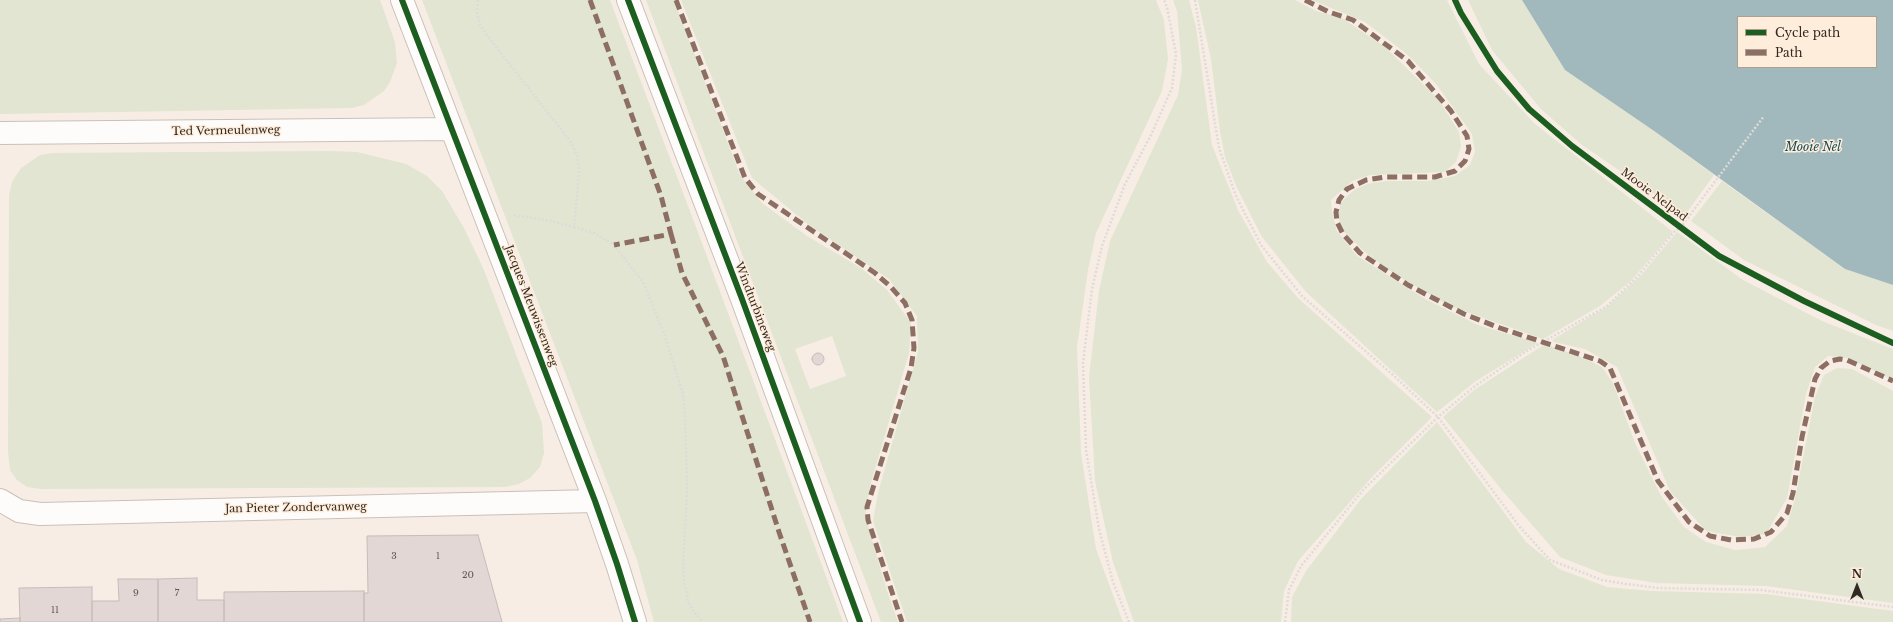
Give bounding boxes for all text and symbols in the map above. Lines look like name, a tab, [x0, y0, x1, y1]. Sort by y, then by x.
legend	[1737, 16, 1877, 68]
text: Cycle path	[1775, 25, 1840, 40]
text: Path	[1775, 45, 1803, 60]
street label: Ted Vermeulenweg	[172, 123, 280, 139]
water label: Mooie Nel	[1785, 141, 1841, 155]
street label: Mooie Nelpad	[1618, 166, 1690, 224]
street label: Jacques Meuwissenweg	[502, 243, 560, 369]
street label: Windturbineweg	[732, 260, 778, 354]
street label: Jan Pieter Zondervanweg	[225, 500, 367, 516]
house number: 3	[391, 551, 397, 561]
house number: 1	[436, 551, 440, 561]
north arrow	[1837, 566, 1877, 606]
text: N	[1852, 567, 1862, 581]
house number: 20	[462, 570, 474, 580]
house number: 9	[133, 588, 139, 598]
house number: 7	[175, 588, 179, 598]
house number: 11	[51, 605, 59, 615]

